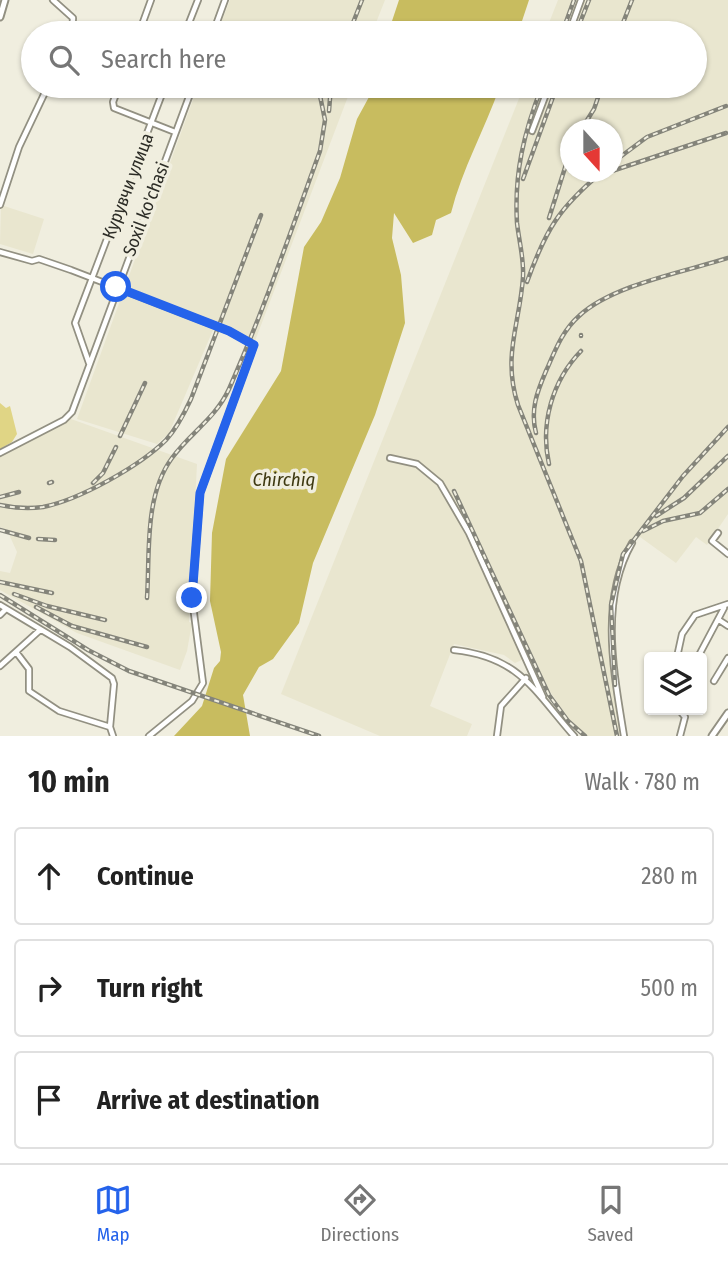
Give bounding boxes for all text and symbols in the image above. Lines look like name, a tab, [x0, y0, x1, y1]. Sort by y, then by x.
search box	[21, 21, 707, 98]
icon: search	[45, 41, 83, 79]
text: Search here	[101, 44, 226, 75]
north arrow	[560, 119, 623, 182]
street label: Курувчи улица	[98, 130, 158, 242]
street label: Soxil ko'chasi	[118, 159, 174, 259]
route start	[100, 271, 131, 302]
water label: Chirchiq	[253, 468, 316, 491]
route end	[176, 582, 207, 613]
map controls	[644, 652, 707, 715]
button: layers	[644, 652, 707, 715]
text: 10 min	[28, 764, 110, 800]
text: Walk · 780 m	[584, 768, 700, 796]
icon: ahead	[30, 857, 68, 895]
text: Continue	[97, 861, 194, 892]
text: 280 m	[641, 862, 698, 890]
icon: right	[30, 969, 68, 1007]
text: Turn right	[97, 973, 203, 1004]
text: 500 m	[640, 974, 698, 1002]
icon: arrive	[30, 1081, 68, 1119]
text: Arrive at destination	[97, 1085, 320, 1116]
tab: Map	[94, 1181, 132, 1246]
tab: Directions	[320, 1181, 399, 1246]
tab: Saved	[587, 1181, 634, 1246]

